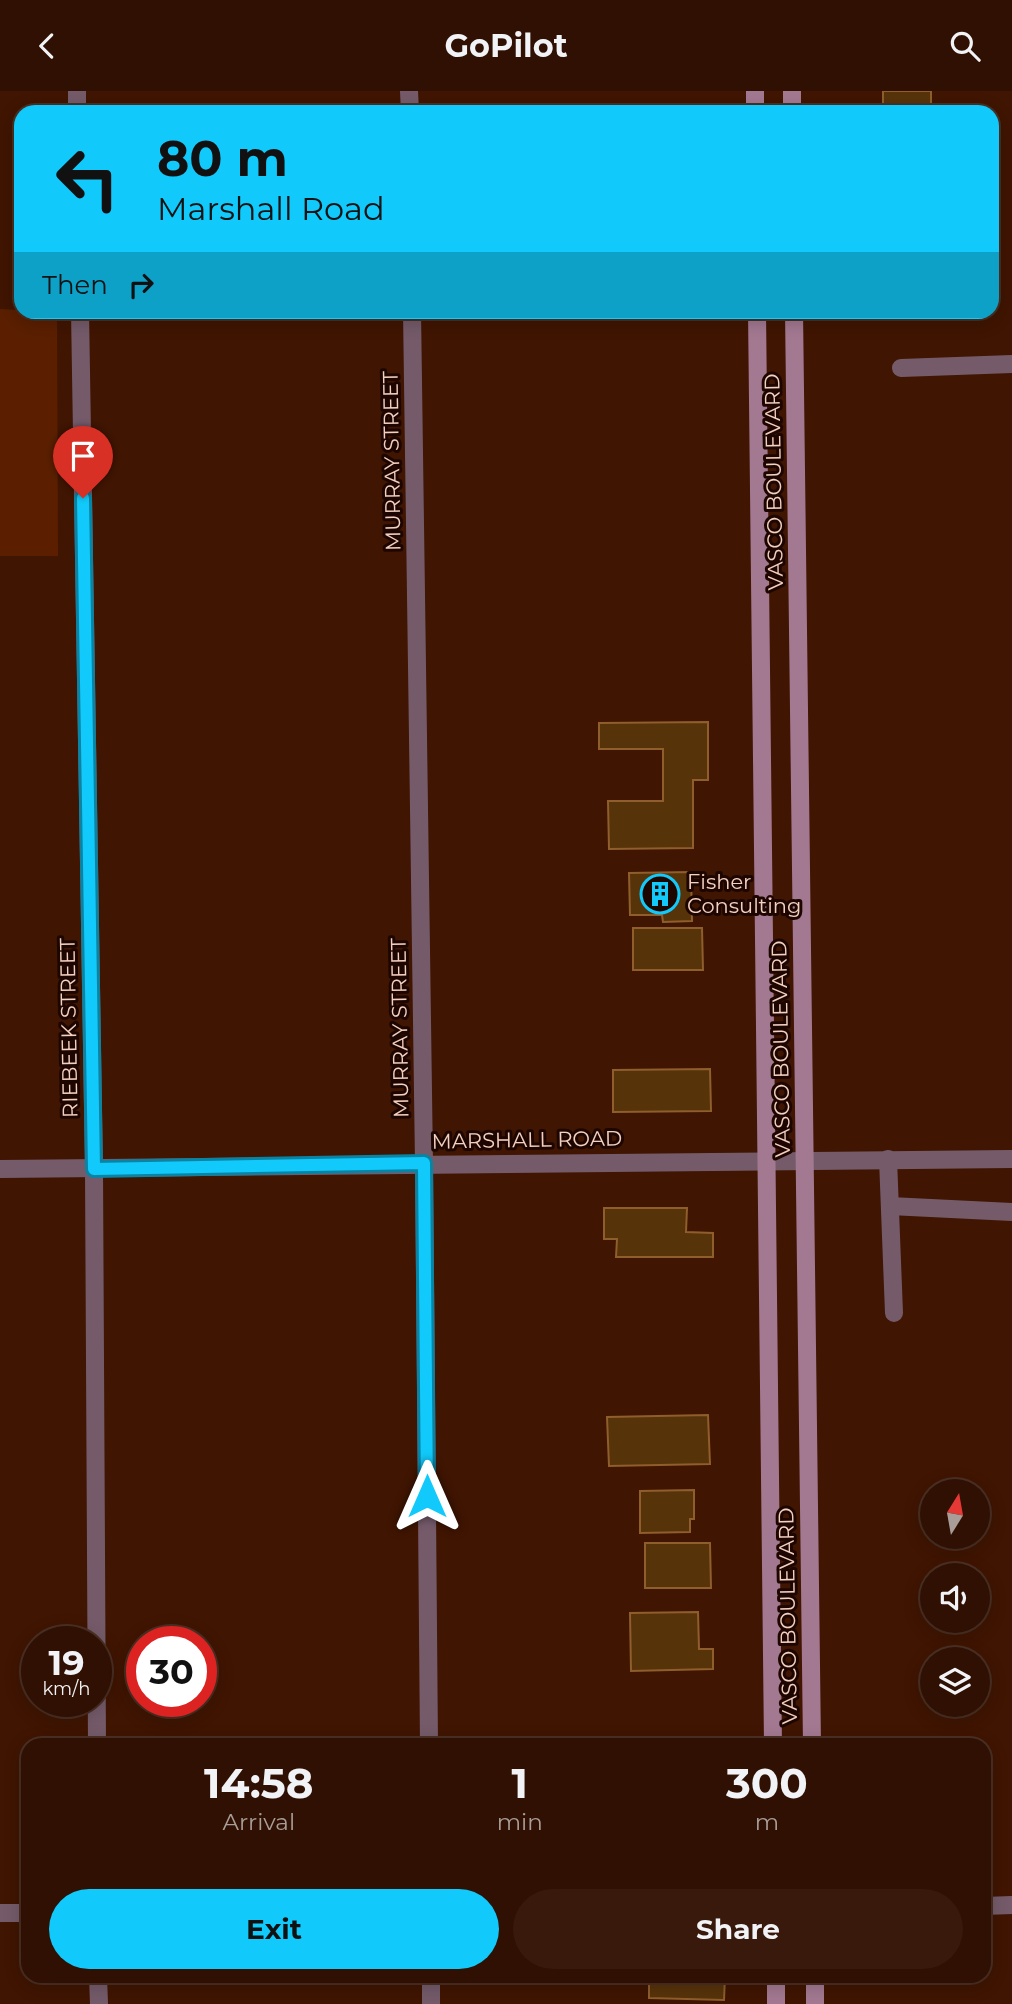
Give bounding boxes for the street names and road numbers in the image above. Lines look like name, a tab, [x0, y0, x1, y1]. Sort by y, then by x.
street label: MURRAY STREET	[377, 371, 406, 551]
street label: VASCO BOULEVARD	[759, 373, 788, 591]
street label: RIEBEEK STREET	[54, 938, 83, 1118]
street label: MURRAY STREET	[385, 938, 414, 1118]
street label: VASCO BOULEVARD	[766, 940, 795, 1158]
street label: MARSHALL ROAD	[431, 1125, 622, 1154]
street label: VASCO BOULEVARD	[773, 1507, 802, 1725]

